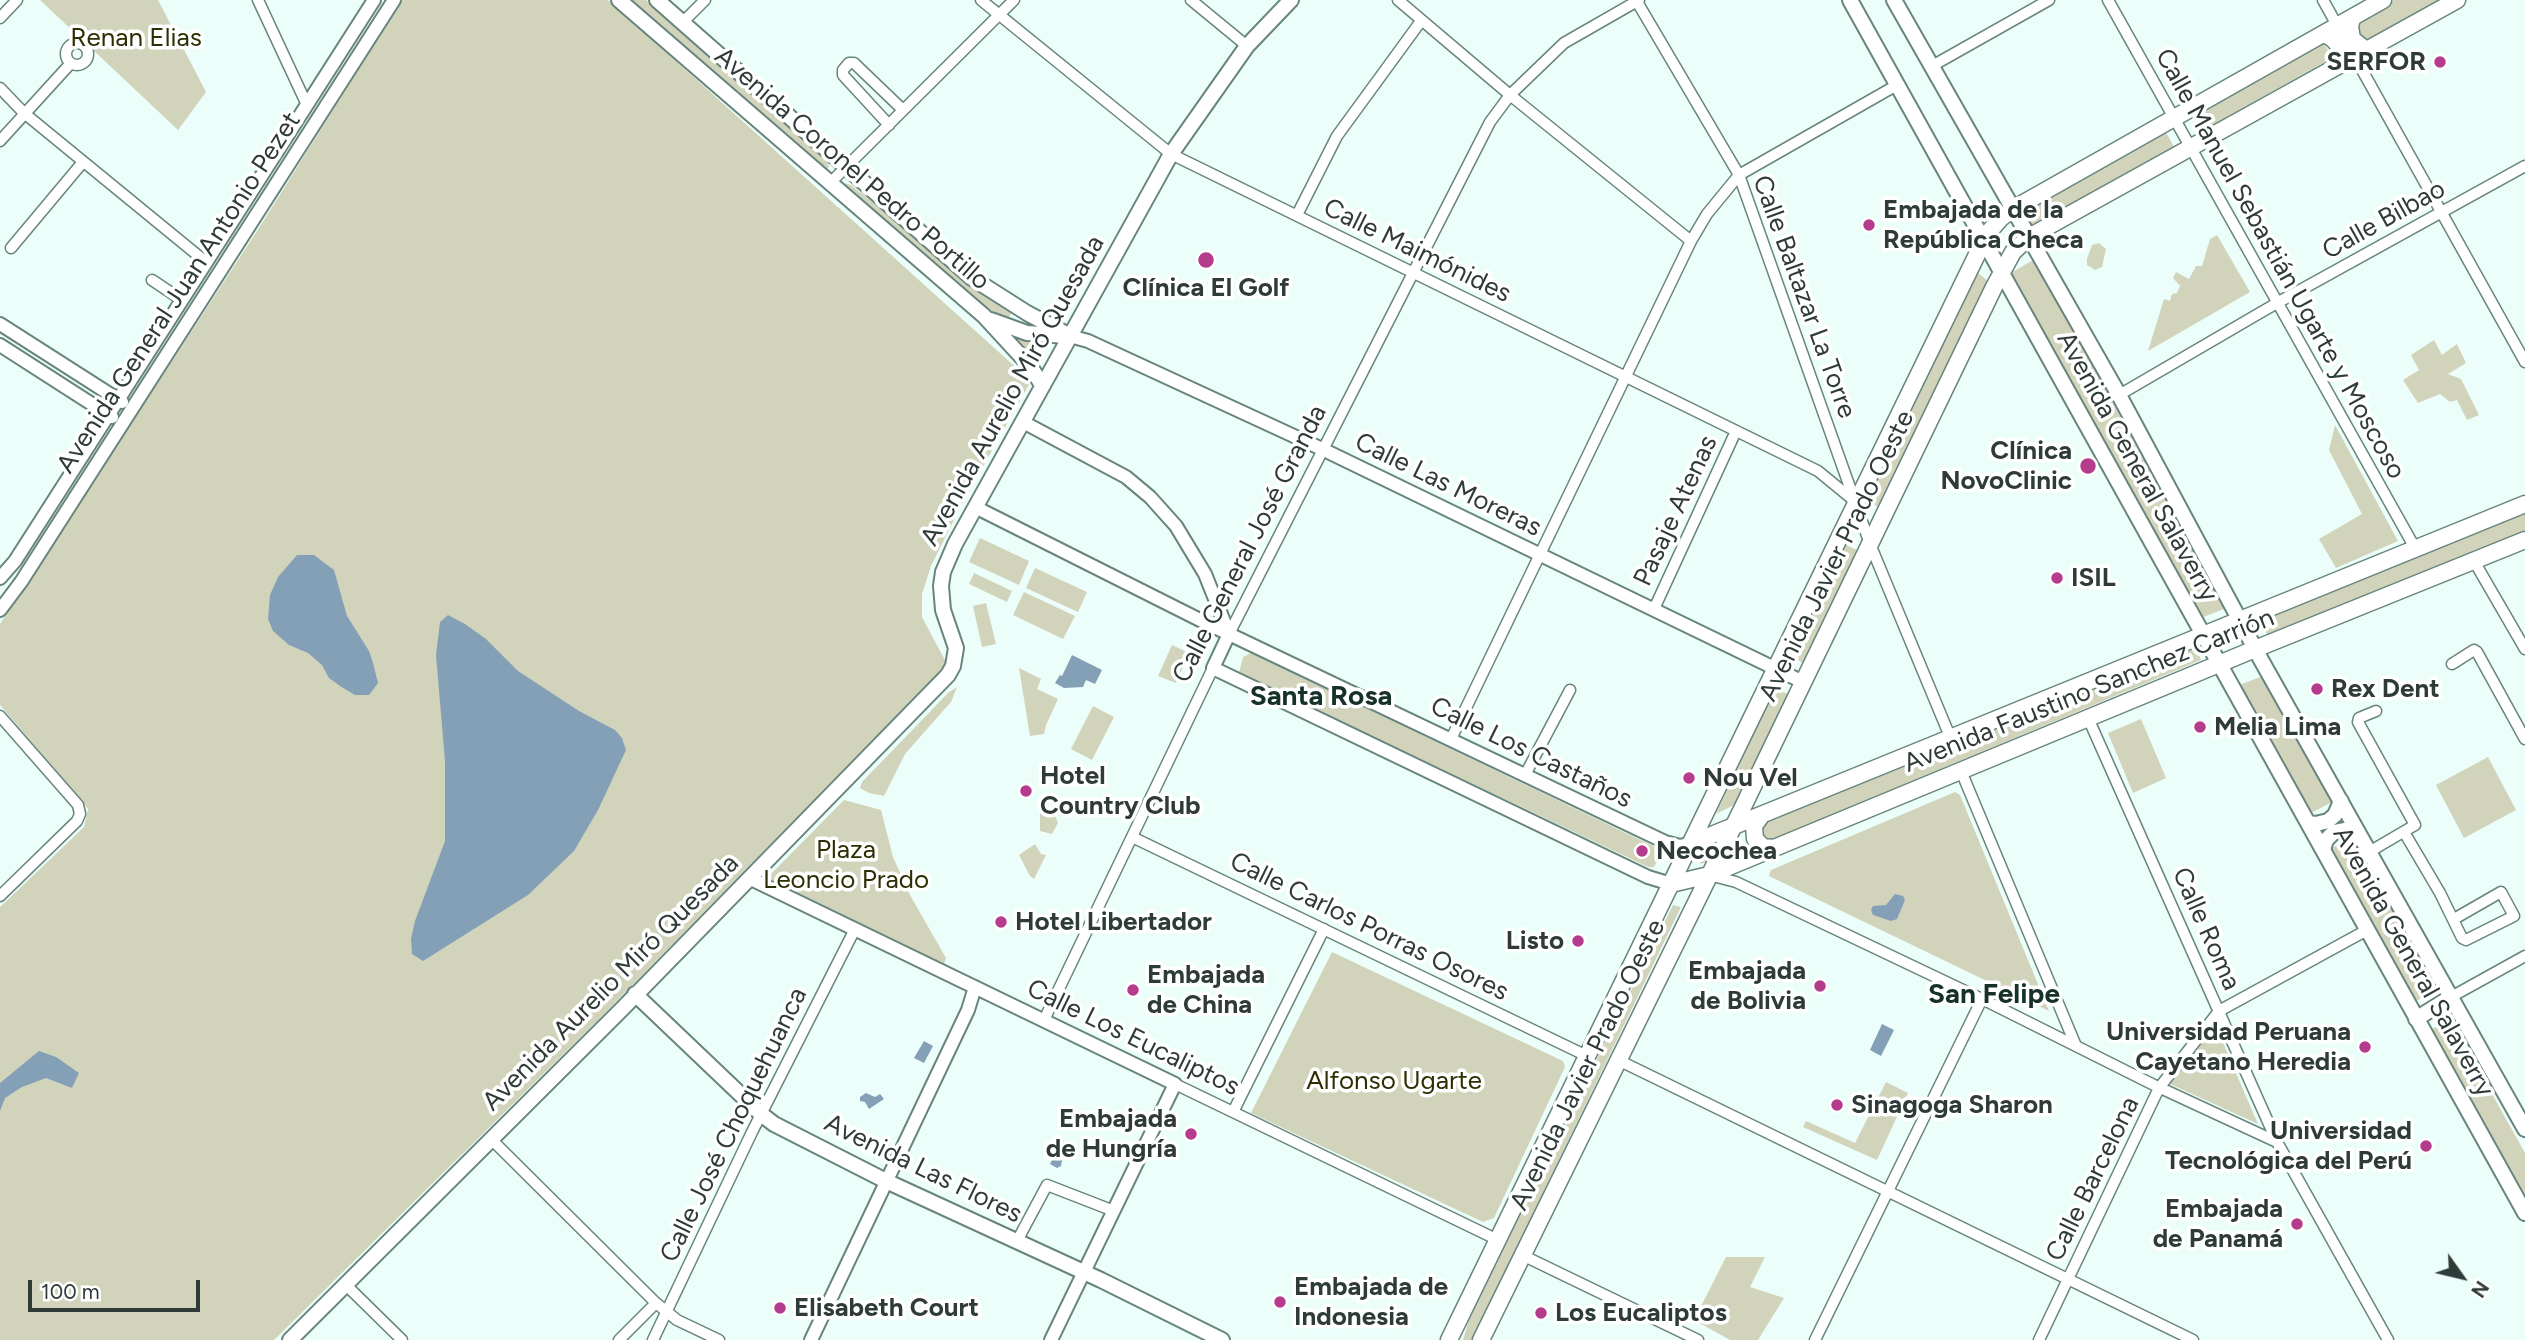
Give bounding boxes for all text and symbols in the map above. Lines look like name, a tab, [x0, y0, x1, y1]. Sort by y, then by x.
park label: Renan Elias	[70, 22, 202, 54]
street label: Avenida Coronel Pedro Portillo	[708, 41, 996, 297]
street label: Calle Manuel Sebastián Ugarte y Moscoso	[2148, 43, 2412, 485]
place label: SERFOR	[2326, 46, 2426, 78]
marker: SERFOR	[2432, 54, 2448, 70]
street label: Avenida General Juan Antonio Pezet	[50, 107, 308, 479]
street label: Calle Baltazar La Torre	[1746, 171, 1862, 423]
street label: Calle Bilbao	[2317, 174, 2451, 266]
street label: Calle Maimónides	[1318, 192, 1516, 310]
place label: Embajada de la República Checa	[1883, 194, 2084, 256]
marker: Embajada de la República Checa	[1861, 217, 1877, 233]
street label: Avenida Aurelio Miró Quesada	[915, 231, 1111, 551]
marker: Clínica El Golf	[1196, 250, 1216, 270]
place label: Clínica El Golf	[1123, 272, 1289, 304]
street label: Avenida General Salaverry	[2050, 327, 2224, 607]
street label: Calle General José Granda	[1166, 400, 1334, 688]
street label: Avenida Javier Prado Oeste	[1753, 405, 1921, 707]
street label: Calle Las Moreras	[1350, 426, 1546, 544]
street label: Pasaje Atenas	[1628, 431, 1724, 591]
place label: Clínica NovoClinic	[1940, 435, 2072, 496]
marker: Clínica NovoClinic	[2078, 456, 2098, 476]
place label: ISIL	[2071, 562, 2116, 594]
marker: ISIL	[2049, 570, 2065, 586]
street label: Avenida Faustino Sanchez Carrión	[1899, 602, 2279, 780]
place label: Rex Dent	[2331, 673, 2440, 705]
district label: Santa Rosa	[1250, 680, 1392, 714]
marker: Rex Dent	[2309, 681, 2325, 697]
street label: Calle Los Castaños	[1425, 691, 1637, 815]
place label: Melia Lima	[2214, 711, 2341, 743]
marker: Melia Lima	[2192, 719, 2208, 735]
place label: Hotel Country Club	[1040, 760, 1200, 822]
place label: Nou Vel	[1703, 762, 1798, 794]
marker: Nou Vel	[1681, 770, 1697, 786]
marker: Hotel Country Club	[1018, 783, 1034, 799]
street label: Avenida General Salaverry	[2326, 822, 2500, 1102]
park label: Plaza Leoncio Prado	[763, 834, 929, 896]
place label: Necochea	[1656, 835, 1777, 867]
marker: Necochea	[1634, 843, 1650, 859]
street label: Calle Carlos Porras Osores	[1225, 846, 1513, 1008]
street label: Avenida Aurelio Miró Quesada	[476, 848, 746, 1118]
street label: Calle Roma	[2165, 863, 2247, 995]
place label: Hotel Libertador	[1015, 906, 1212, 938]
marker: Hotel Libertador	[993, 914, 1009, 930]
street label: Avenida Javier Prado Oeste	[1504, 914, 1672, 1216]
place label: Listo	[1506, 925, 1564, 957]
marker: Listo	[1570, 933, 1586, 949]
place label: Embajada de Bolivia	[1688, 955, 1806, 1016]
place label: Embajada de China	[1147, 959, 1265, 1020]
street label: Calle Los Eucaliptos	[1022, 973, 1244, 1103]
marker: Embajada de Bolivia	[1812, 978, 1828, 994]
district label: San Felipe	[1928, 978, 2060, 1012]
marker: Embajada de China	[1125, 982, 1141, 998]
street label: Calle José Choquehuanca	[654, 983, 814, 1267]
place label: Universidad Peruana Cayetano Heredia	[2106, 1016, 2351, 1078]
marker: Universidad Peruana Cayetano Heredia	[2357, 1039, 2373, 1055]
park label: Alfonso Ugarte	[1306, 1065, 1482, 1097]
place label: Sinagoga Sharon	[1851, 1089, 2053, 1121]
street label: Calle Barcelona	[2040, 1092, 2146, 1266]
marker: Sinagoga Sharon	[1829, 1097, 1845, 1113]
place label: Embajada de Hungría	[1046, 1103, 1177, 1164]
street label: Avenida Las Flores	[819, 1108, 1027, 1230]
place label: Universidad Tecnológica del Perú	[2165, 1115, 2412, 1176]
marker: Embajada de Hungría	[1183, 1126, 1199, 1142]
marker: Universidad Tecnológica del Perú	[2418, 1138, 2434, 1154]
place label: Embajada de Panamá	[2153, 1193, 2283, 1254]
marker: Embajada de Panamá	[2289, 1216, 2305, 1232]
north arrow	[2427, 1242, 2497, 1312]
scale bar	[32, 1266, 203, 1310]
place label: Embajada de Indonesia	[1294, 1271, 1448, 1332]
text: N	[2466, 1277, 2493, 1302]
text: 100 m	[41, 1279, 100, 1304]
place label: Elisabeth Court	[794, 1292, 979, 1324]
marker: Embajada de Indonesia	[1272, 1294, 1288, 1310]
place label: Los Eucaliptos	[1555, 1297, 1727, 1329]
marker: Elisabeth Court	[772, 1300, 788, 1316]
marker: Los Eucaliptos	[1533, 1305, 1549, 1321]

